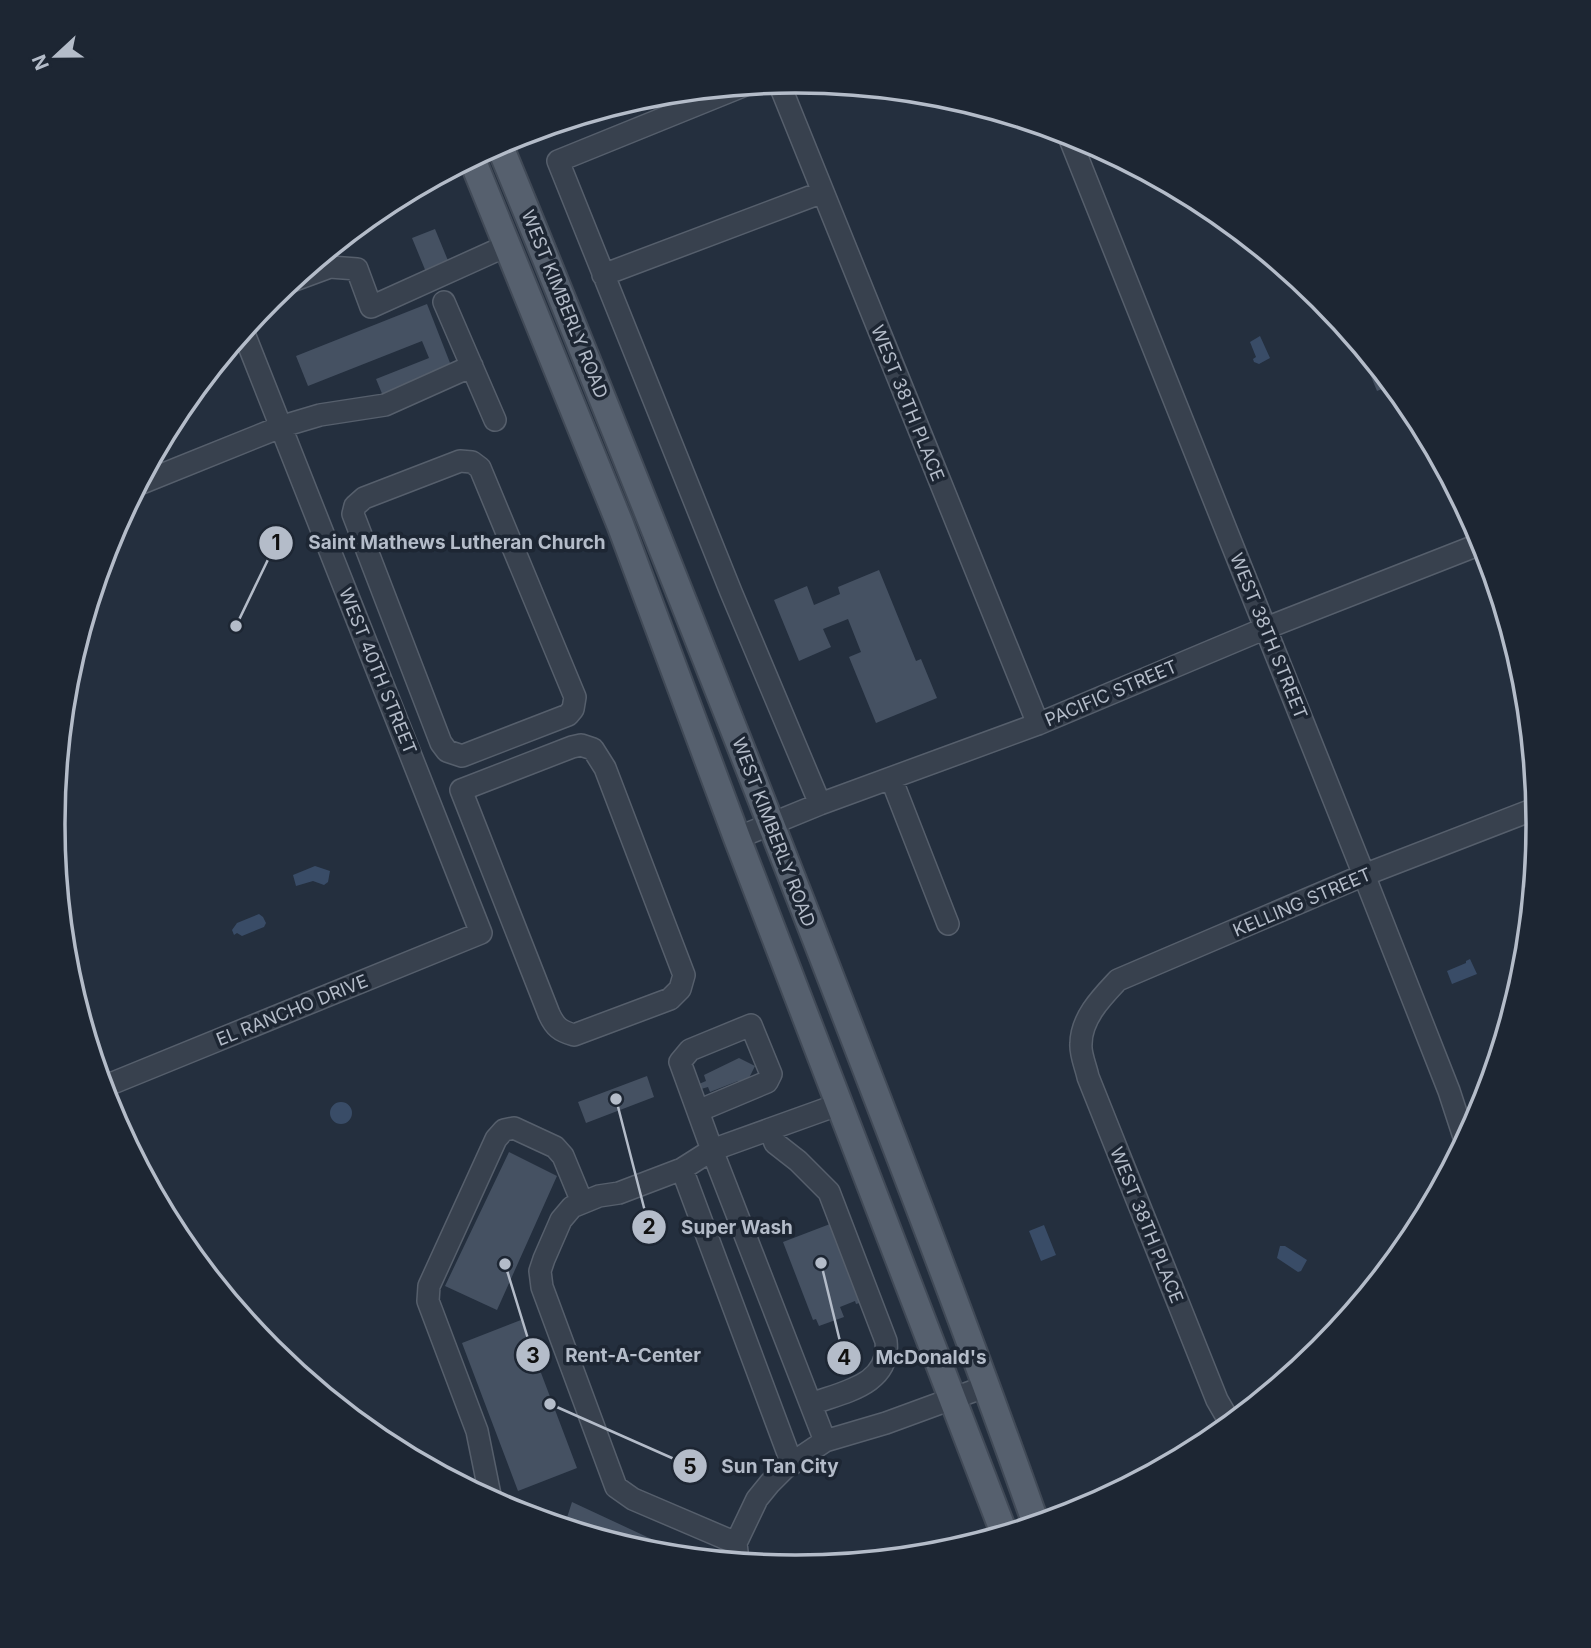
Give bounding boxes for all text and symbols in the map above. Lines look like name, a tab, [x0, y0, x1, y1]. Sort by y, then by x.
north arrow	[21, 21, 91, 91]
text: N	[27, 51, 54, 73]
street label: WEST KIMBERLY ROAD	[518, 207, 612, 401]
street label: WEST 38TH PLACE	[867, 322, 949, 484]
callout: Saint Mathews Lutheran Church	[259, 523, 619, 563]
text: 1	[271, 530, 281, 555]
text: Saint Mathews Lutheran Church	[308, 531, 606, 554]
street label: WEST 38TH STREET	[1226, 550, 1312, 722]
street label: WEST 40TH STREET	[335, 585, 421, 757]
street label: PACIFIC STREET	[1042, 656, 1180, 730]
street label: WEST KIMBERLY ROAD	[728, 734, 820, 930]
street label: KELLING STREET	[1230, 863, 1374, 941]
street label: EL RANCHO DRIVE	[213, 970, 371, 1050]
street label: WEST 38TH PLACE	[1106, 1144, 1188, 1306]
callout: Super Wash	[632, 1207, 807, 1247]
text: 2	[642, 1214, 656, 1239]
text: Super Wash	[681, 1216, 793, 1239]
callout: Rent-A-Center	[516, 1335, 714, 1375]
callout: McDonald's	[826, 1338, 1001, 1378]
text: 3	[526, 1343, 540, 1368]
text: Rent-A-Center	[565, 1344, 701, 1367]
text: 4	[837, 1345, 851, 1370]
text: McDonald's	[875, 1346, 987, 1369]
callout: Sun Tan City	[672, 1446, 853, 1486]
text: 5	[683, 1454, 697, 1479]
text: Sun Tan City	[721, 1455, 839, 1478]

